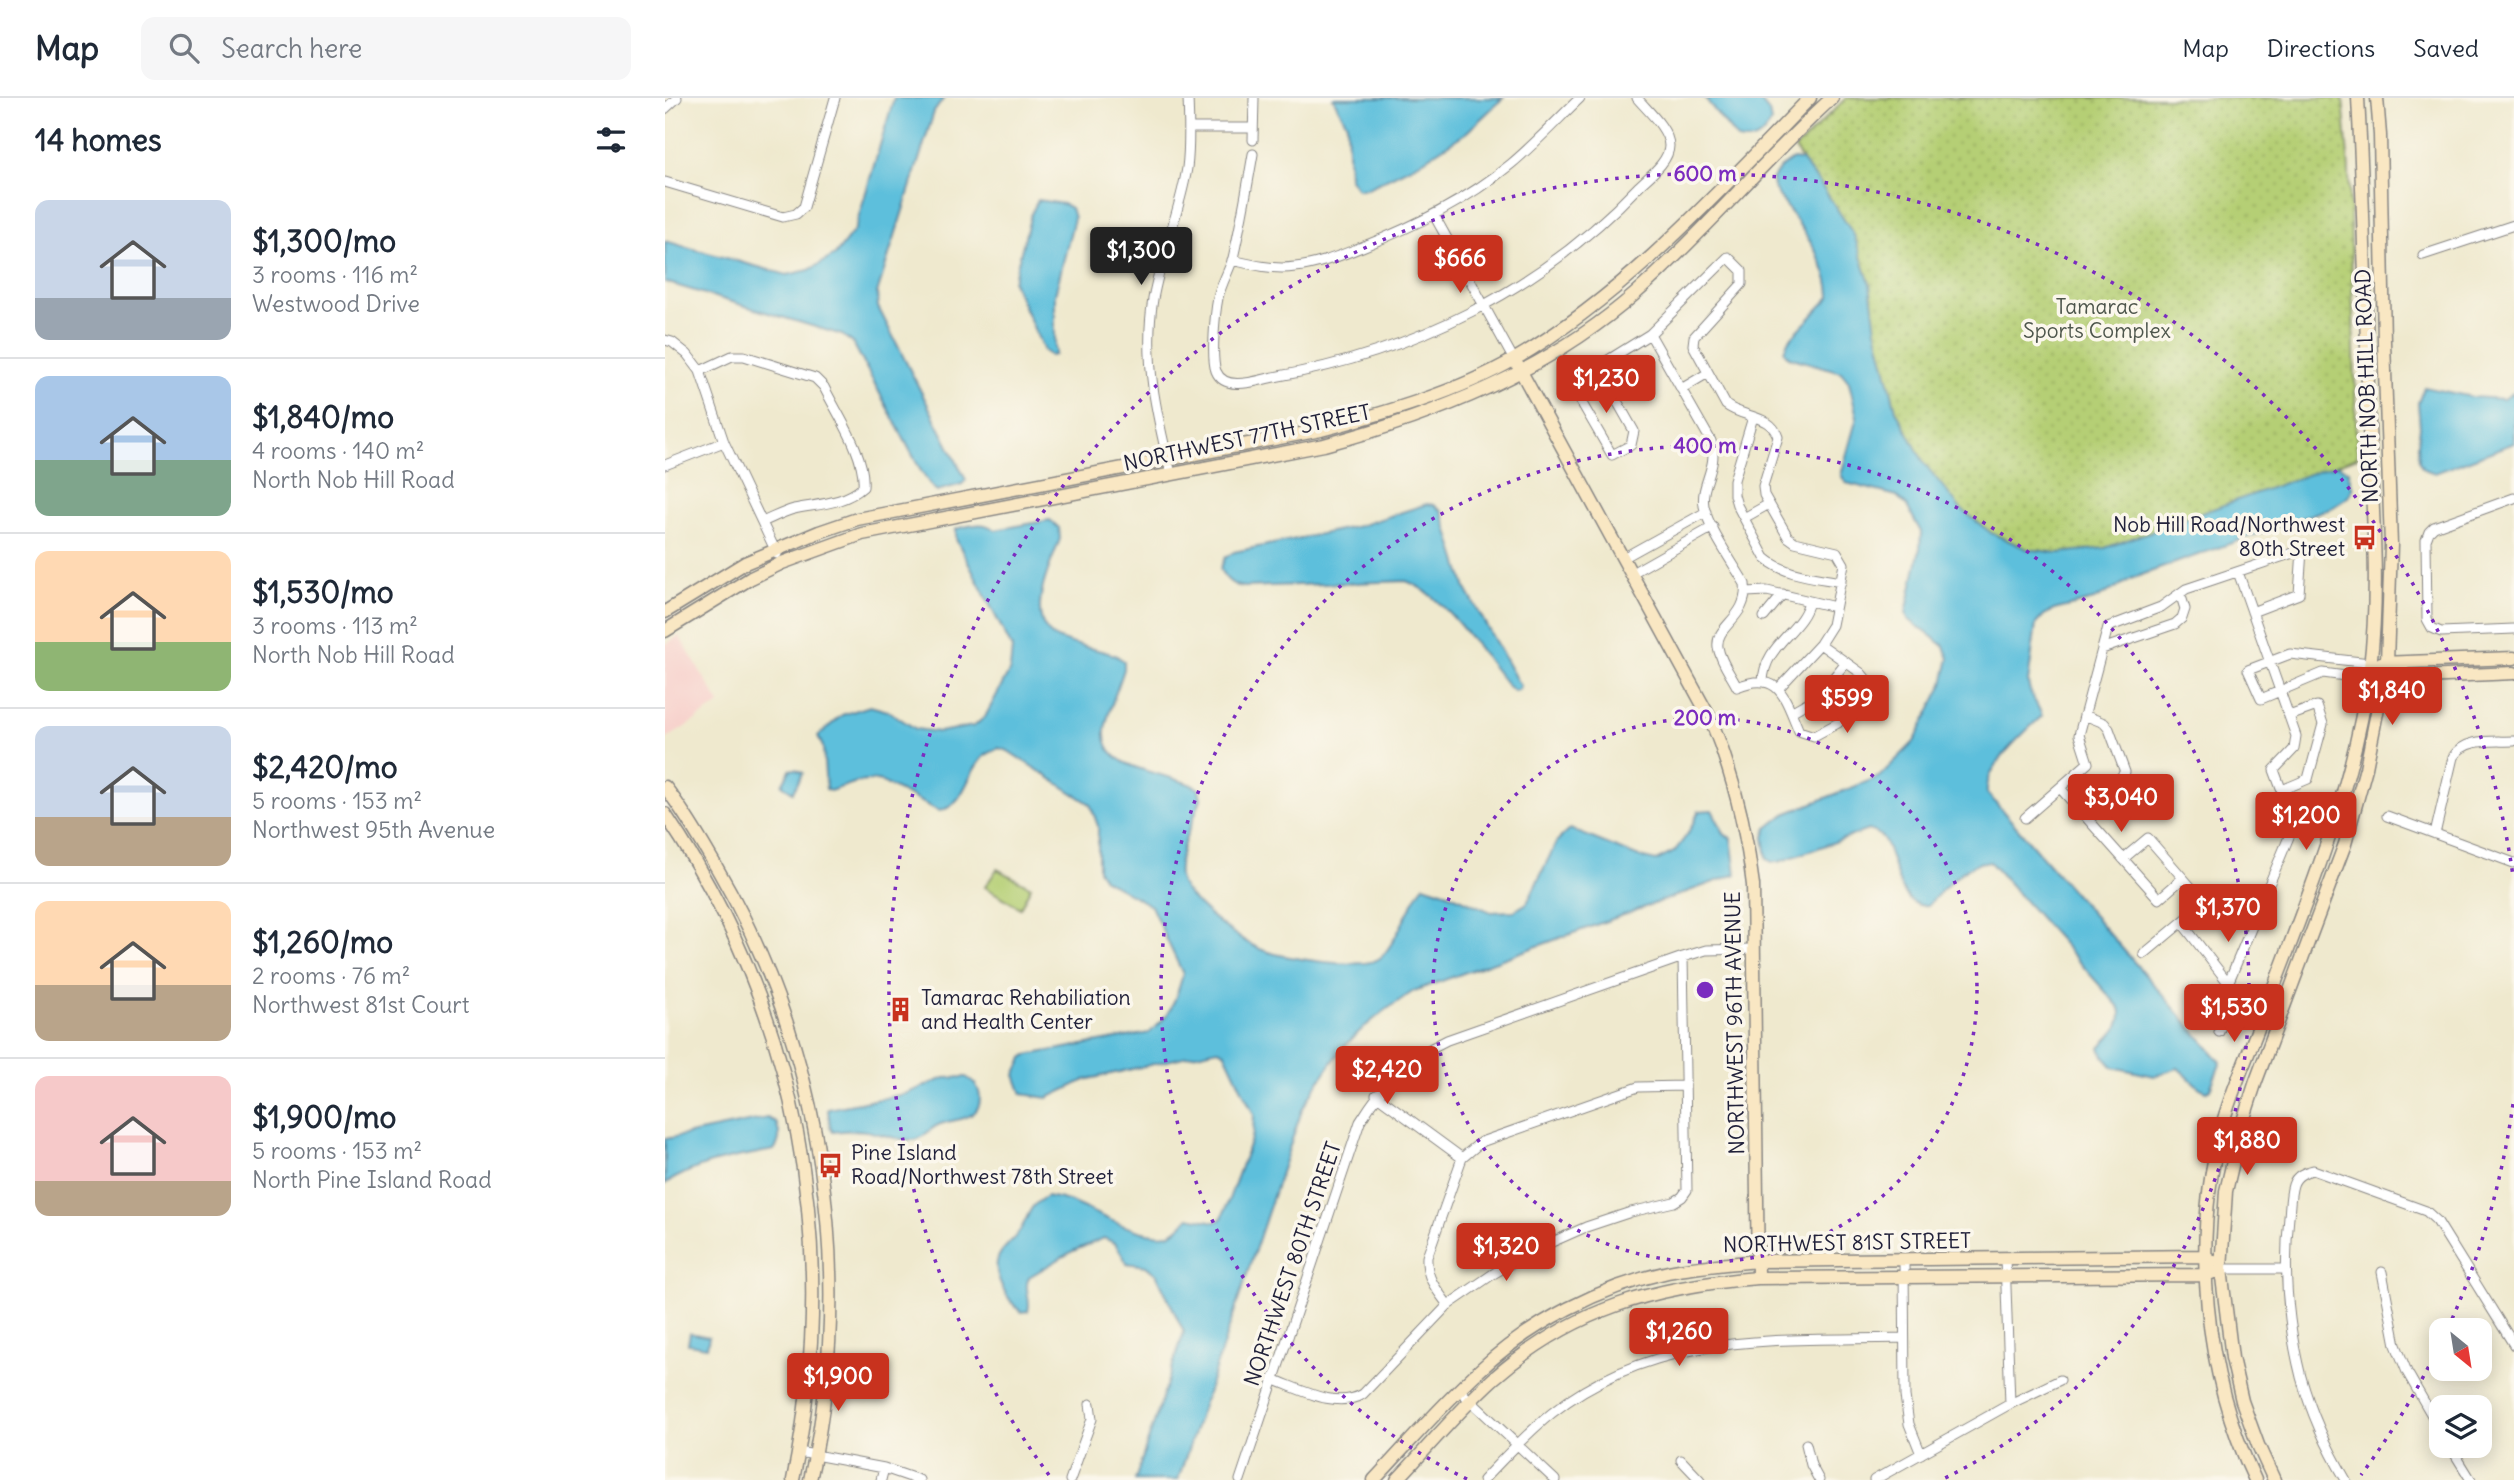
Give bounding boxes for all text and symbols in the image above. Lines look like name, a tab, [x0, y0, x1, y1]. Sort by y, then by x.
search box	[141, 17, 631, 80]
text: Map	[35, 27, 99, 69]
icon: search	[165, 29, 203, 67]
text: Search here	[221, 32, 362, 65]
text: Map	[2182, 33, 2229, 63]
text: Directions	[2267, 33, 2375, 63]
text: Saved	[2413, 33, 2479, 63]
text: 14 homes	[35, 121, 162, 159]
icon: filters	[592, 121, 630, 159]
text: 600 m	[1673, 160, 1737, 187]
text: $1,300/mo	[252, 222, 396, 260]
icon: home	[91, 228, 175, 312]
pin: $1,300	[1084, 228, 1198, 287]
text: $1,300	[1106, 235, 1176, 264]
pin: $666	[1419, 236, 1501, 295]
text: $666	[1434, 243, 1486, 272]
text: 3 rooms · 116 m²	[252, 260, 418, 289]
street label: NORTH NOB HILL ROAD	[2349, 269, 2384, 504]
text: Westwood Drive	[252, 289, 420, 318]
park label: Tamarac Sports Complex	[2023, 293, 2171, 344]
pin: $1,230	[1549, 356, 1663, 415]
text: $1,230	[1572, 363, 1640, 392]
text: $1,840/mo	[252, 398, 394, 436]
street label: NORTHWEST 77TH STREET	[1121, 398, 1373, 477]
icon: home	[91, 404, 175, 488]
text: 400 m	[1673, 432, 1737, 459]
text: 4 rooms · 140 m²	[252, 436, 424, 465]
text: North Nob Hill Road	[252, 465, 455, 494]
place label: Nob Hill Road/Northwest 80th Street	[2113, 511, 2345, 562]
bus stop icon: Nob Hill Road/Northwest 80th Street	[2351, 523, 2379, 551]
text: $1,530/mo	[252, 573, 394, 611]
icon: home	[91, 579, 175, 663]
text: 3 rooms · 113 m²	[252, 611, 418, 640]
text: North Nob Hill Road	[252, 640, 455, 669]
pin: $1,840	[2335, 668, 2449, 727]
text: $1,840	[2358, 675, 2426, 704]
pin: $599	[1806, 676, 1888, 735]
text: $599	[1821, 683, 1873, 712]
text: 200 m	[1674, 704, 1737, 731]
text: $2,420/mo	[252, 748, 398, 786]
icon: home	[91, 754, 175, 838]
pin: $3,040	[2064, 774, 2178, 834]
text: $3,040	[2084, 782, 2158, 811]
text: 5 rooms · 153 m²	[252, 786, 422, 815]
pin: $1,200	[2249, 792, 2363, 852]
text: $1,200	[2271, 800, 2341, 829]
text: Northwest 95th Avenue	[252, 815, 495, 844]
pin: $1,370	[2171, 884, 2285, 944]
street label: NORTHWEST 96TH AVENUE	[1719, 891, 1750, 1155]
text: $1,370	[2195, 892, 2261, 921]
text: $1,260/mo	[252, 923, 393, 961]
icon: home	[91, 929, 175, 1013]
text: 2 rooms · 76 m²	[252, 961, 410, 990]
centre of rings	[1693, 978, 1717, 1002]
place label: Tamarac Rehabiliation and Health Center	[921, 984, 1131, 1035]
pin: $1,530	[2177, 984, 2291, 1044]
text: Northwest 81st Court	[252, 990, 470, 1019]
text: $1,530	[2200, 992, 2268, 1021]
building icon: Tamarac Rehabiliation and Health Center	[887, 996, 915, 1024]
pin: $2,420	[1330, 1046, 1444, 1106]
text: $2,420	[1352, 1054, 1422, 1083]
text: $1,900/mo	[252, 1098, 396, 1136]
icon: home	[91, 1104, 175, 1188]
pin: $1,880	[2190, 1118, 2304, 1177]
text: $1,880	[2213, 1125, 2281, 1154]
text: 5 rooms · 153 m²	[252, 1136, 422, 1165]
street label: NORTHWEST 80TH STREET	[1238, 1138, 1347, 1390]
place label: Pine Island Road/Northwest 78th Street	[851, 1139, 1114, 1190]
bus stop icon: Pine Island Road/Northwest 78th Street	[817, 1151, 845, 1179]
text: North Pine Island Road	[252, 1165, 492, 1194]
pin: $1,320	[1449, 1224, 1563, 1283]
street label: NORTHWEST 81ST STREET	[1723, 1227, 1971, 1258]
text: $1,320	[1472, 1231, 1540, 1260]
pin: $1,260	[1622, 1308, 1736, 1368]
text: $1,260	[1645, 1316, 1713, 1345]
north arrow	[2429, 1318, 2492, 1381]
map controls	[2429, 1318, 2492, 1458]
pin: $1,900	[781, 1354, 895, 1413]
text: $1,900	[803, 1361, 873, 1390]
button: layers	[2429, 1395, 2492, 1458]

